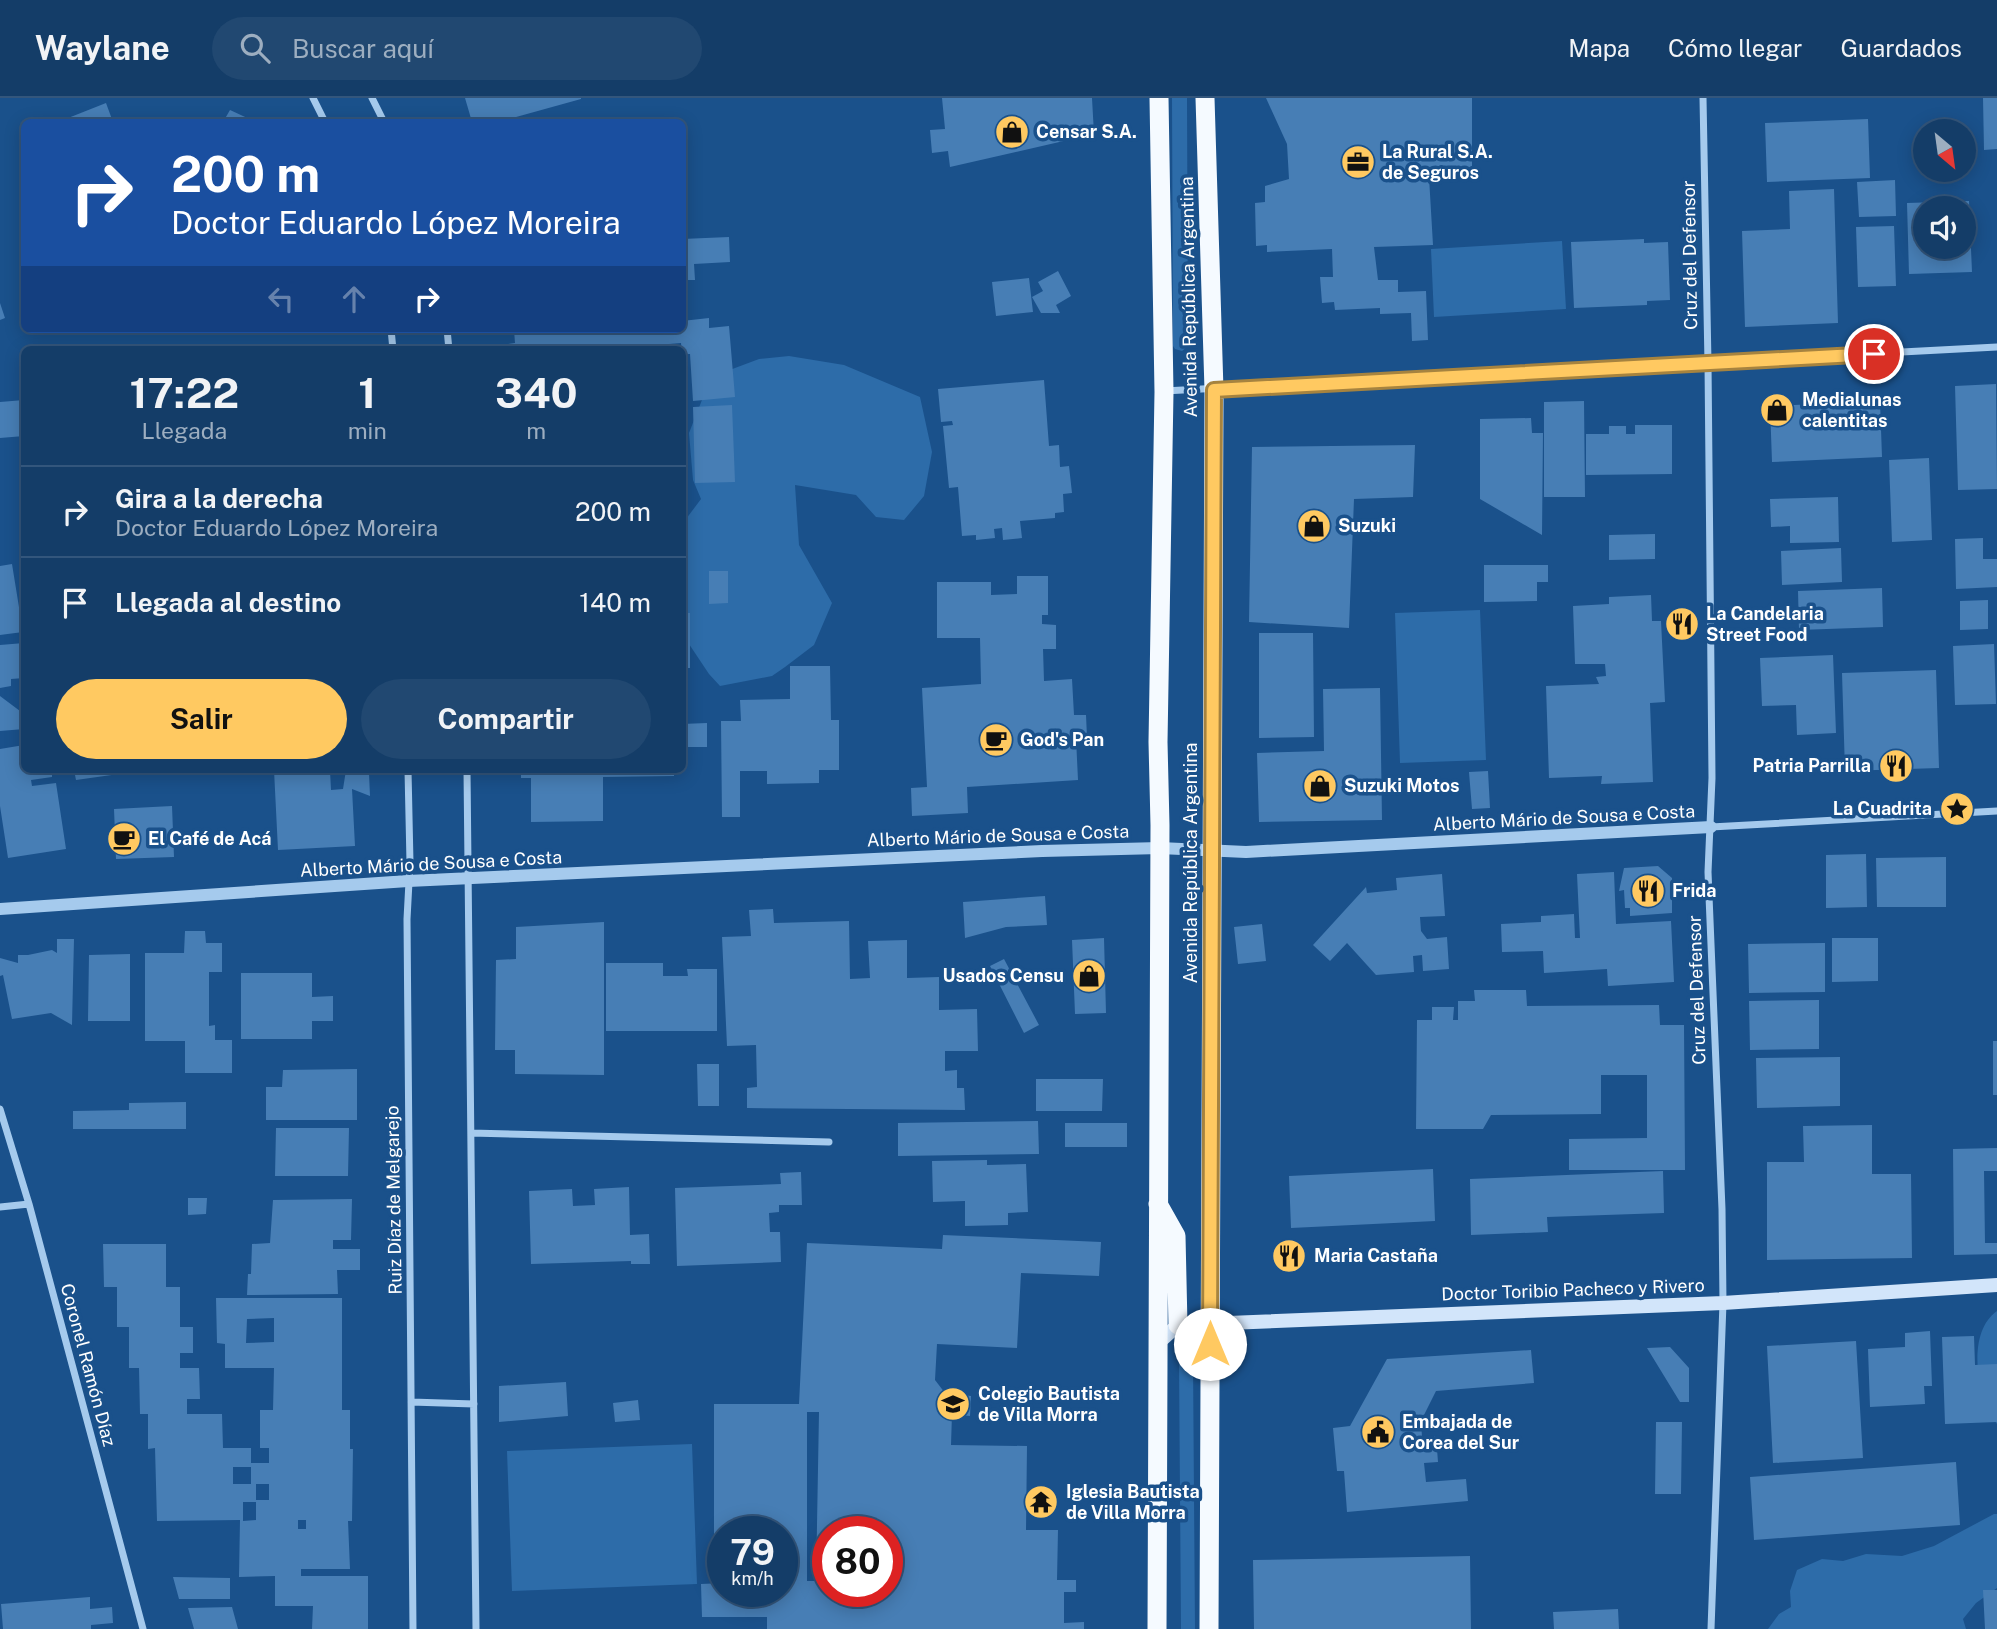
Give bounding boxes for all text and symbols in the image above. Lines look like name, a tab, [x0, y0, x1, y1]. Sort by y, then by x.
search box	[212, 17, 702, 80]
text: Waylane	[35, 29, 170, 67]
icon: search	[236, 29, 274, 67]
text: Buscar aquí	[292, 33, 434, 64]
text: Mapa	[1568, 34, 1630, 62]
text: Cómo llegar	[1668, 34, 1802, 62]
text: Guardados	[1840, 34, 1962, 62]
shop icon: Censar S.A.	[993, 113, 1031, 151]
north arrow	[1913, 119, 1976, 182]
map controls	[1913, 119, 1976, 259]
place label: Censar S.A.	[1036, 121, 1137, 142]
place label: La Rural S.A. de Seguros	[1382, 141, 1493, 183]
office icon: La Rural S.A. de Seguros	[1339, 143, 1377, 181]
text: 200 m	[171, 145, 320, 203]
icon: right	[56, 147, 147, 238]
street label: Avenida República Argentina	[1176, 176, 1201, 418]
street label: Cruz del Defensor	[1678, 180, 1701, 330]
button: sound	[1913, 196, 1976, 259]
text: Doctor Eduardo López Moreira	[171, 204, 621, 241]
icon: left	[262, 280, 300, 318]
icon: ahead	[335, 280, 373, 318]
icon: right	[408, 280, 446, 318]
pin	[1844, 324, 1904, 384]
icon: arrive	[1855, 335, 1893, 373]
text: 17:22	[129, 368, 239, 417]
text: 1	[358, 368, 376, 417]
text: 340	[495, 368, 578, 417]
place label: Medialunas calentitas	[1802, 389, 1901, 431]
shop icon: Medialunas calentitas	[1758, 391, 1796, 429]
text: Llegada	[141, 417, 227, 444]
text: min	[348, 417, 387, 444]
text: m	[526, 417, 546, 444]
text: Gira a la derecha	[115, 483, 323, 514]
icon: right	[56, 493, 94, 531]
text: 200 m	[575, 496, 651, 527]
shop icon: Suzuki	[1295, 507, 1333, 545]
text: Doctor Eduardo López Moreira	[115, 514, 438, 541]
place label: Suzuki	[1338, 515, 1396, 536]
icon: arrive	[56, 584, 94, 622]
text: Llegada al destino	[115, 587, 341, 618]
text: 140 m	[579, 587, 651, 618]
place label: La Candelaria Street Food	[1706, 603, 1824, 645]
restaurant icon: La Candelaria Street Food	[1663, 605, 1701, 643]
button: Salir	[56, 679, 347, 759]
button: Compartir	[361, 679, 651, 759]
cafe icon: God's Pan	[977, 721, 1015, 759]
place label: God's Pan	[1020, 729, 1104, 750]
street label: Avenida República Argentina	[1180, 742, 1201, 984]
restaurant icon: Patria Parrilla	[1877, 747, 1915, 785]
place label: Patria Parrilla	[1753, 755, 1871, 776]
shop icon: Suzuki Motos	[1301, 767, 1339, 805]
place label: Suzuki Motos	[1344, 775, 1459, 796]
place icon: La Cuadrita	[1938, 790, 1976, 828]
place label: La Cuadrita	[1833, 798, 1932, 819]
street label: Alberto Mário de Sousa e Costa	[1432, 800, 1696, 835]
cafe icon: El Café de Acá	[105, 820, 143, 858]
street label: Alberto Mário de Sousa e Costa	[867, 820, 1129, 851]
place label: El Café de Acá	[148, 828, 271, 849]
street label: Alberto Mário de Sousa e Costa	[299, 846, 563, 881]
restaurant icon: Frida	[1629, 872, 1667, 910]
place label: Frida	[1672, 880, 1716, 901]
street label: Cruz del Defensor	[1683, 915, 1710, 1065]
shop icon: Usados Censu	[1070, 957, 1108, 995]
place label: Usados Censu	[942, 965, 1064, 986]
street label: Ruiz Díaz de Melgarejo	[381, 1105, 406, 1295]
restaurant icon: Maria Castaña	[1270, 1237, 1308, 1275]
place label: Maria Castaña	[1314, 1245, 1438, 1266]
street label: Doctor Toribio Pacheco y Rivero	[1441, 1274, 1705, 1305]
street label: Coronel Ramón Díaz	[57, 1281, 120, 1449]
position arrow	[1173, 1307, 1247, 1381]
place label: Colegio Bautista de Villa Morra	[978, 1383, 1120, 1425]
school or university icon: Colegio Bautista de Villa Morra	[934, 1385, 972, 1423]
place label: Embajada de Corea del Sur	[1402, 1411, 1520, 1453]
public building icon: Embajada de Corea del Sur	[1359, 1413, 1397, 1451]
place label: Iglesia Bautista de Villa Morra	[1066, 1481, 1200, 1523]
temple icon: Iglesia Bautista de Villa Morra	[1022, 1483, 1060, 1521]
speed limit sign: 80	[812, 1516, 903, 1607]
text: 79	[730, 1532, 775, 1573]
text: km/h	[731, 1568, 774, 1589]

